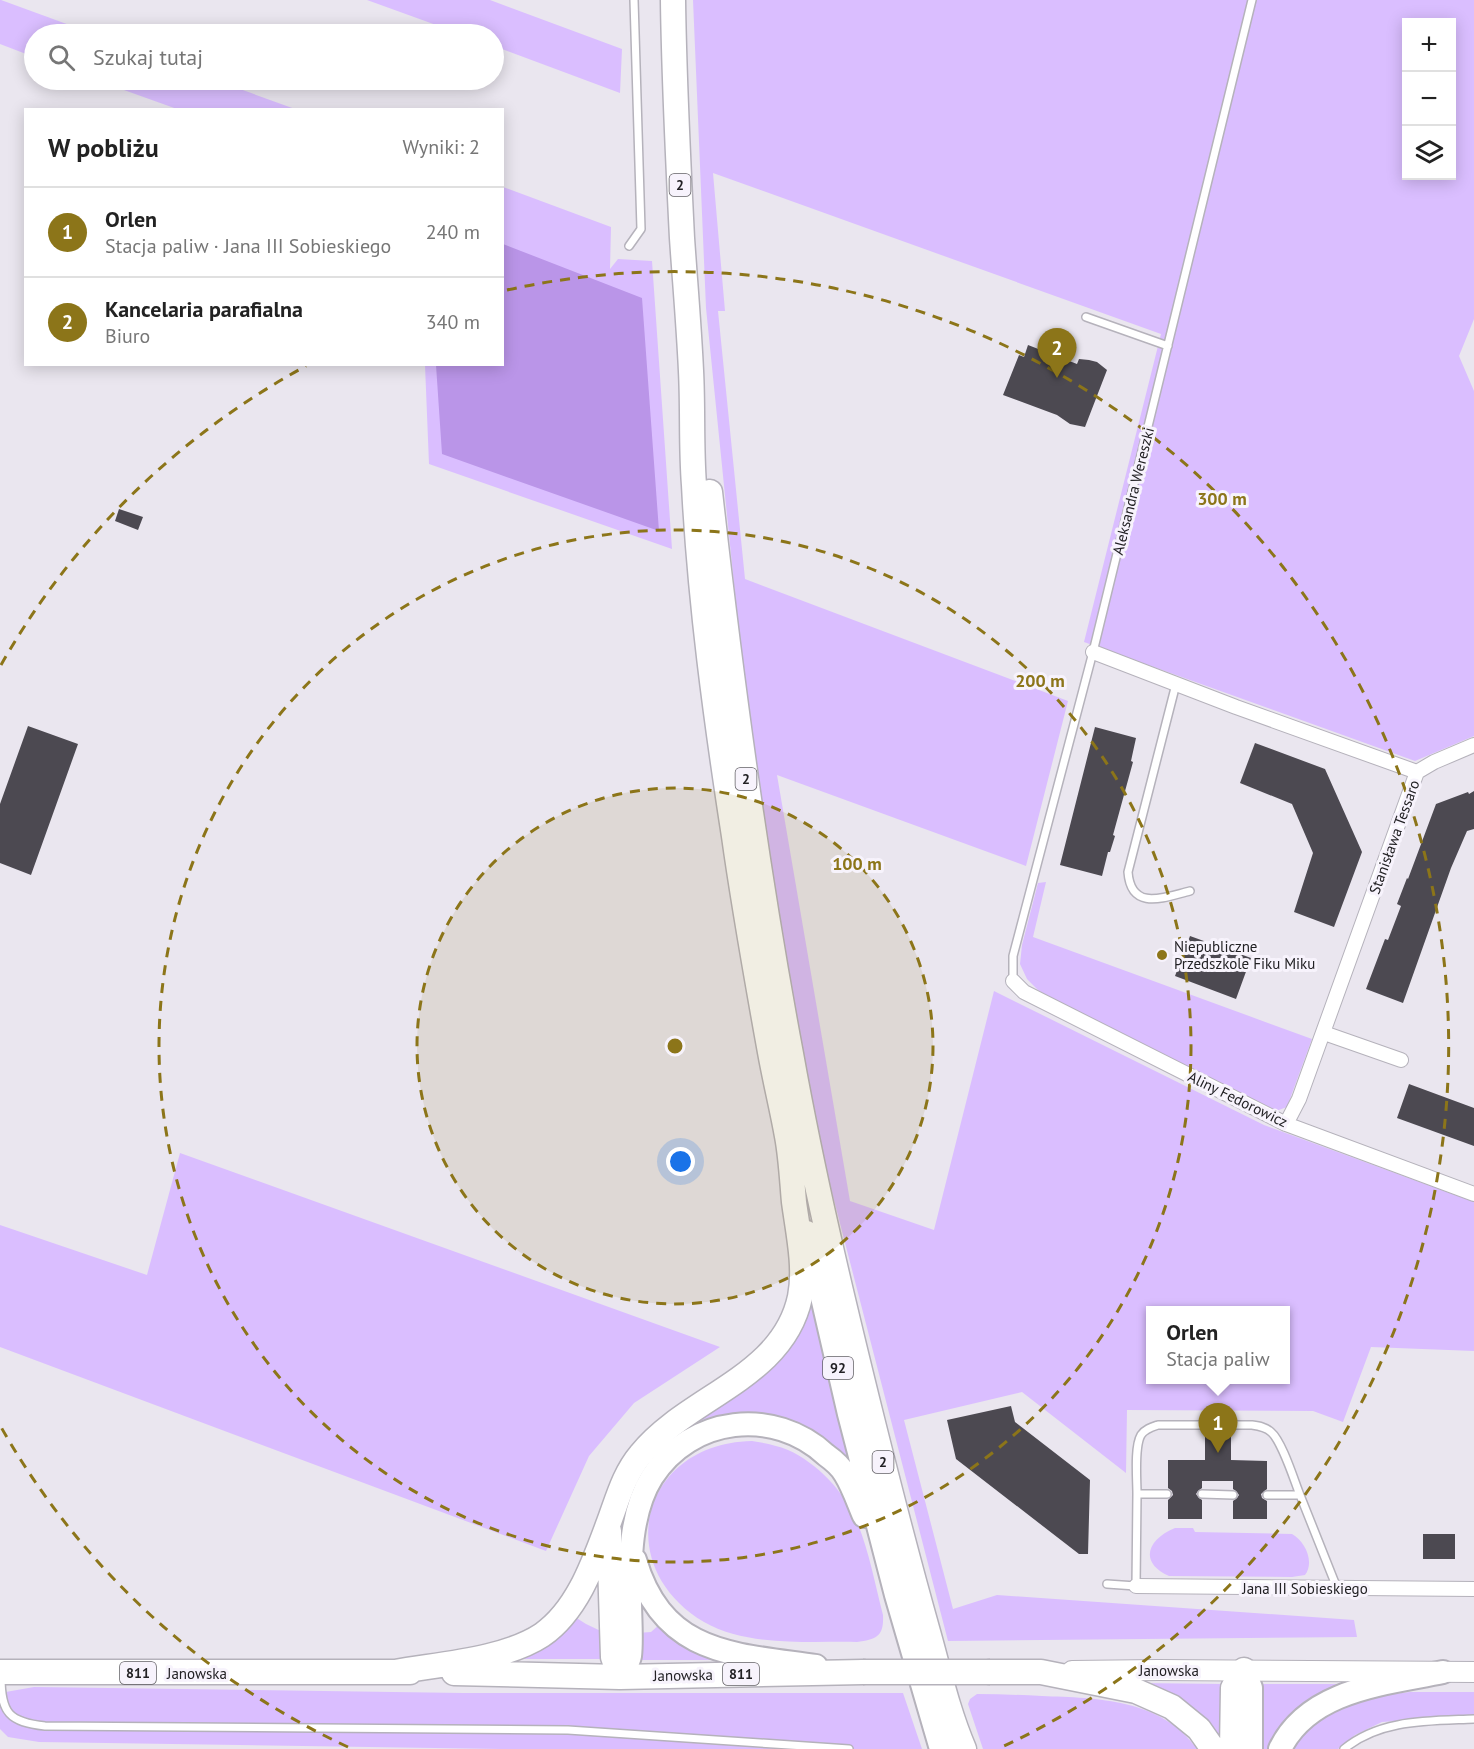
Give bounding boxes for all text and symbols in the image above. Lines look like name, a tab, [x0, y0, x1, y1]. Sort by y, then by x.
map controls	[1402, 18, 1456, 180]
button: +	[1402, 18, 1456, 72]
search box	[24, 24, 504, 90]
icon: search	[45, 41, 78, 74]
text: Szukaj tutaj	[93, 43, 203, 71]
button: −	[1402, 72, 1456, 126]
button: layers	[1402, 126, 1456, 180]
text: W pobliżu	[48, 131, 159, 164]
text: Wyniki: 2	[403, 134, 480, 160]
road number: 2	[670, 174, 690, 196]
text: Orlen	[105, 205, 157, 233]
text: 1	[62, 219, 73, 245]
text: 240 m	[426, 219, 480, 245]
text: Stacja paliw · Jana III Sobieskiego	[105, 233, 391, 259]
text: Kancelaria parafialna	[105, 295, 303, 323]
text: 2	[62, 309, 73, 335]
text: 340 m	[426, 309, 480, 335]
text: Biuro	[105, 323, 150, 349]
pin: 2	[1038, 328, 1076, 378]
street label: Aleksandra Wereszki	[1108, 425, 1158, 557]
text: 300 m	[1197, 487, 1247, 510]
text: 200 m	[1015, 669, 1065, 692]
road number: 2	[736, 768, 756, 790]
street label: Stanisława Tessaro	[1365, 777, 1423, 897]
text: 100 m	[832, 852, 882, 875]
place label: Niepubliczne Przedszkole Fiku Miku	[1174, 937, 1315, 973]
marker: Niepubliczne Przedszkole Fiku Miku	[1155, 948, 1169, 962]
centre of rings	[665, 1036, 685, 1056]
street label: Aliny Fedorowicz	[1185, 1067, 1291, 1131]
your location	[666, 1147, 695, 1176]
popup	[1146, 1306, 1290, 1384]
text: Orlen	[1166, 1318, 1218, 1346]
text: Stacja paliw	[1166, 1346, 1270, 1372]
road number: 92	[823, 1357, 853, 1379]
pin: 1	[1198, 1404, 1238, 1453]
road number: 2	[872, 1451, 894, 1473]
street label: Jana III Sobieskiego	[1241, 1579, 1368, 1598]
street label: Janowska	[1138, 1661, 1199, 1680]
road number: 811	[120, 1662, 156, 1684]
road number: 811	[723, 1663, 759, 1685]
street label: Janowska	[166, 1664, 227, 1683]
street label: Janowska	[652, 1665, 713, 1685]

